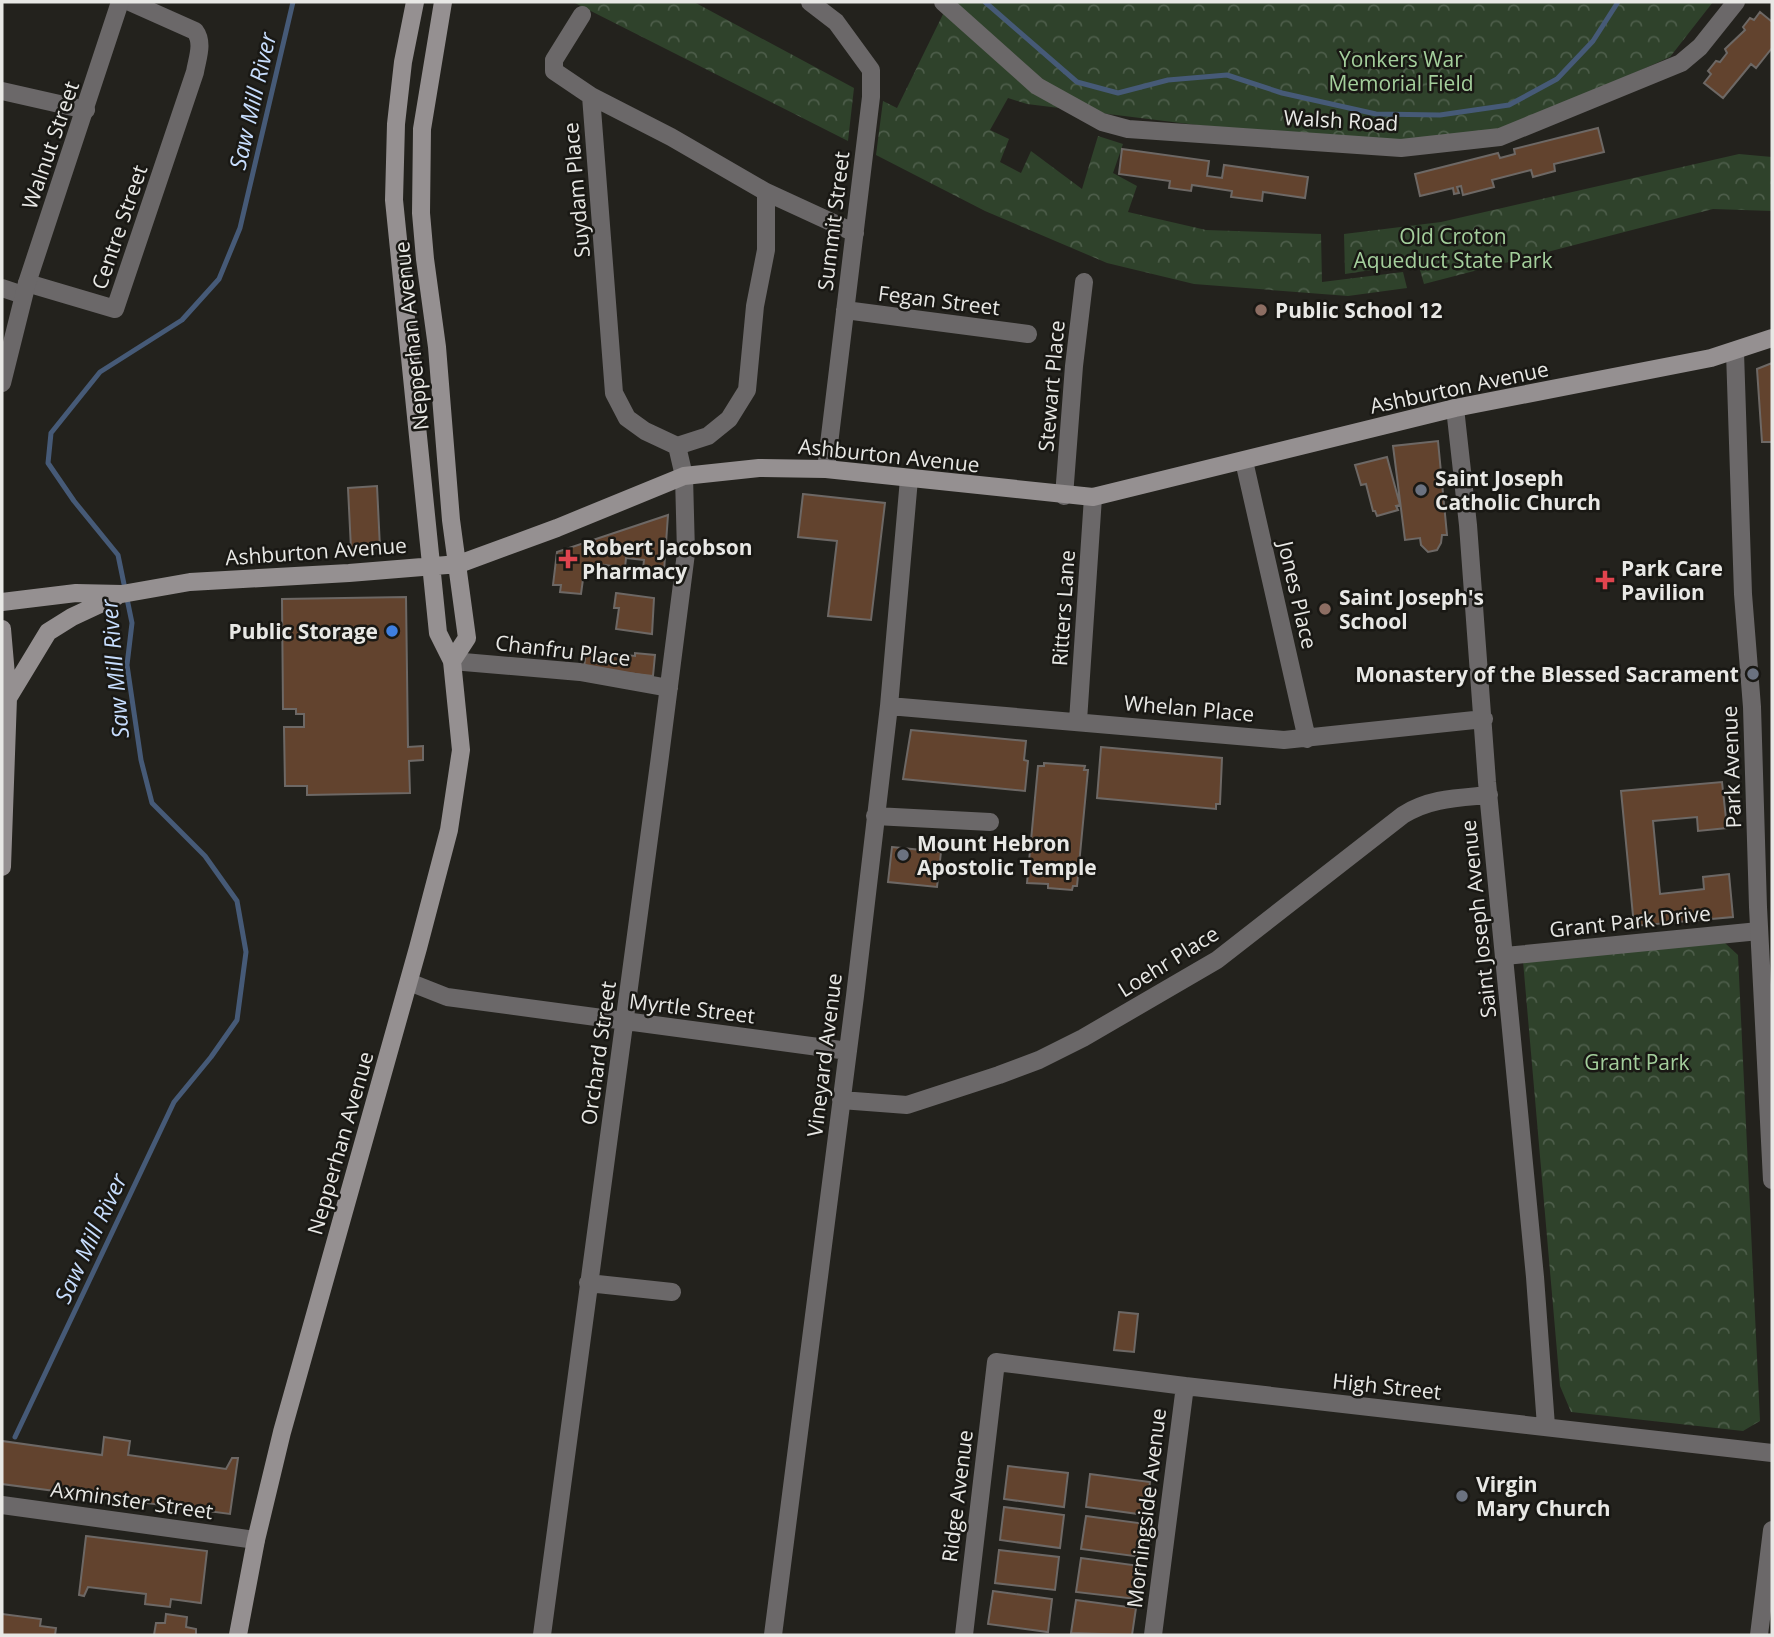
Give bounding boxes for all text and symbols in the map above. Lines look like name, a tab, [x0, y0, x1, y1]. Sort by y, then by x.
water label: Saw Mill River	[221, 28, 284, 173]
park label: Yonkers War Memorial Field	[1328, 45, 1474, 97]
street label: Walnut Street	[15, 77, 85, 213]
street label: Walsh Road	[1283, 103, 1399, 137]
street label: Suydam Place	[556, 121, 596, 259]
street label: Summit Street	[811, 150, 855, 292]
street label: Centre Street	[85, 161, 153, 293]
park label: Old Croton Aqueduct State Park	[1354, 222, 1552, 274]
street label: Nepperhan Avenue	[387, 240, 435, 432]
street label: Fegan Street	[876, 279, 1002, 321]
place label: Public School 12	[1275, 296, 1442, 324]
marker: Public School 12	[1253, 302, 1269, 318]
street label: Stewart Place	[1031, 319, 1071, 453]
street label: Ashburton Avenue	[1367, 354, 1551, 420]
street label: Ashburton Avenue	[797, 432, 981, 478]
place label: Saint Joseph Catholic Church	[1435, 464, 1601, 516]
marker: Saint Joseph Catholic Church	[1413, 482, 1429, 498]
street label: Ashburton Avenue	[224, 531, 408, 571]
place label: Robert Jacobson Pharmacy	[582, 533, 753, 585]
street label: Jones Place	[1272, 536, 1324, 652]
street label: Ritters Lane	[1045, 549, 1081, 667]
marker: Robert Jacobson Pharmacy	[560, 551, 576, 567]
place label: Park Care Pavilion	[1621, 554, 1723, 606]
marker: Park Care Pavilion	[1595, 570, 1615, 590]
place label: Saint Joseph's School	[1339, 583, 1484, 635]
water label: Saw Mill River	[92, 597, 136, 740]
marker: Saint Joseph's School	[1317, 601, 1333, 617]
place label: Public Storage	[228, 617, 378, 645]
marker: Public Storage	[384, 623, 400, 639]
street label: Chanfru Place	[494, 628, 632, 672]
place label: Monastery of the Blessed Sacrament	[1355, 660, 1739, 688]
marker: Monastery of the Blessed Sacrament	[1745, 666, 1761, 682]
street label: Whelan Place	[1123, 688, 1255, 728]
street label: Park Avenue	[1715, 705, 1747, 829]
street label: Saint Joseph Avenue	[1454, 819, 1502, 1019]
place label: Mount Hebron Apostolic Temple	[917, 829, 1097, 881]
marker: Mount Hebron Apostolic Temple	[895, 847, 911, 863]
street label: Grant Park Drive	[1548, 899, 1712, 943]
street label: Loehr Place	[1112, 919, 1224, 1003]
street label: Vineyard Avenue	[800, 972, 848, 1138]
street label: Orchard Street	[574, 979, 622, 1127]
street label: Myrtle Street	[627, 986, 757, 1030]
street label: Nepperhan Avenue	[300, 1048, 380, 1238]
park label: Grant Park	[1584, 1048, 1690, 1076]
water label: Saw Mill River	[46, 1167, 134, 1308]
street label: High Street	[1331, 1366, 1443, 1406]
street label: Morningside Avenue	[1120, 1406, 1172, 1610]
street label: Ridge Avenue	[935, 1428, 979, 1564]
place label: Virgin Mary Church	[1476, 1470, 1611, 1522]
street label: Axminster Street	[49, 1475, 215, 1525]
marker: Virgin Mary Church	[1454, 1488, 1470, 1504]

